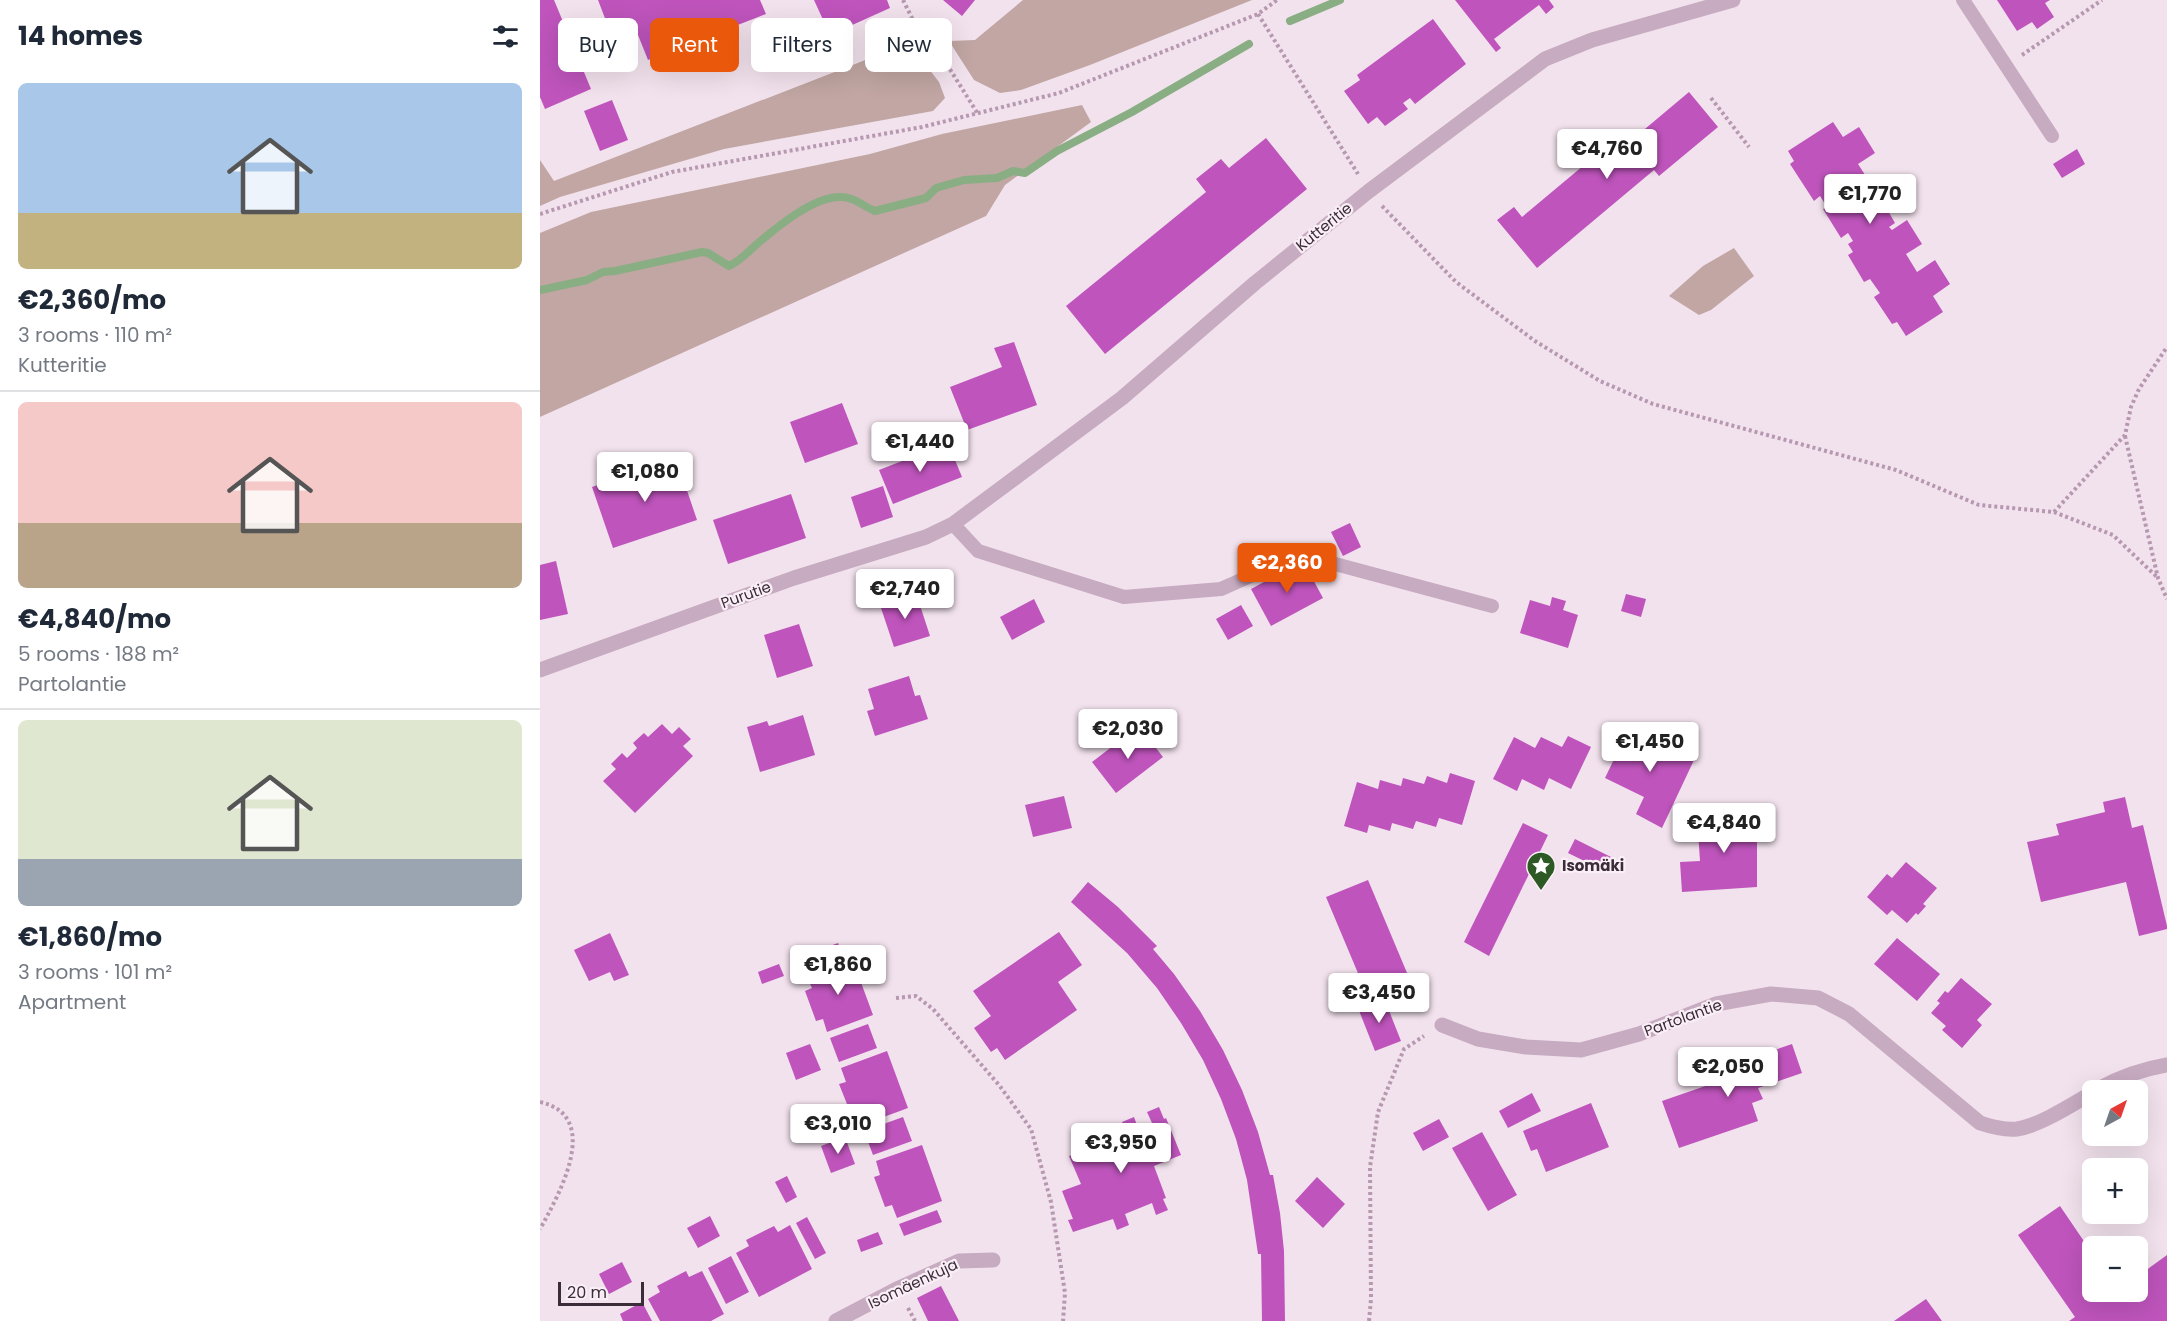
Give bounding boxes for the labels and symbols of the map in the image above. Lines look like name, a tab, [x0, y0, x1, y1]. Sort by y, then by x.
pin: €4,760	[1558, 129, 1656, 180]
pin: €1,770	[1821, 174, 1919, 225]
street label: Kutteritie	[1291, 198, 1356, 256]
pin: €1,440	[871, 422, 969, 473]
pin: €1,080	[596, 452, 694, 503]
pin: €2,360	[1238, 543, 1336, 594]
pin: €2,740	[856, 569, 954, 620]
street label: Purutie	[718, 576, 774, 613]
pin: €2,030	[1079, 709, 1177, 760]
pin: €1,450	[1601, 722, 1699, 773]
pin: €4,840	[1675, 803, 1773, 854]
place icon: Isomäki	[1525, 850, 1557, 892]
place label: Isomäki	[1562, 855, 1624, 876]
pin: €1,860	[789, 945, 887, 996]
pin: €3,450	[1330, 973, 1428, 1024]
street label: Partolantie	[1641, 994, 1725, 1041]
pin: €2,050	[1679, 1047, 1777, 1098]
north arrow	[2082, 1080, 2148, 1146]
pin: €3,010	[789, 1104, 887, 1155]
pin: €3,950	[1072, 1123, 1170, 1174]
street label: Isomäenkuja	[864, 1254, 961, 1314]
scale bar	[558, 1279, 644, 1306]

